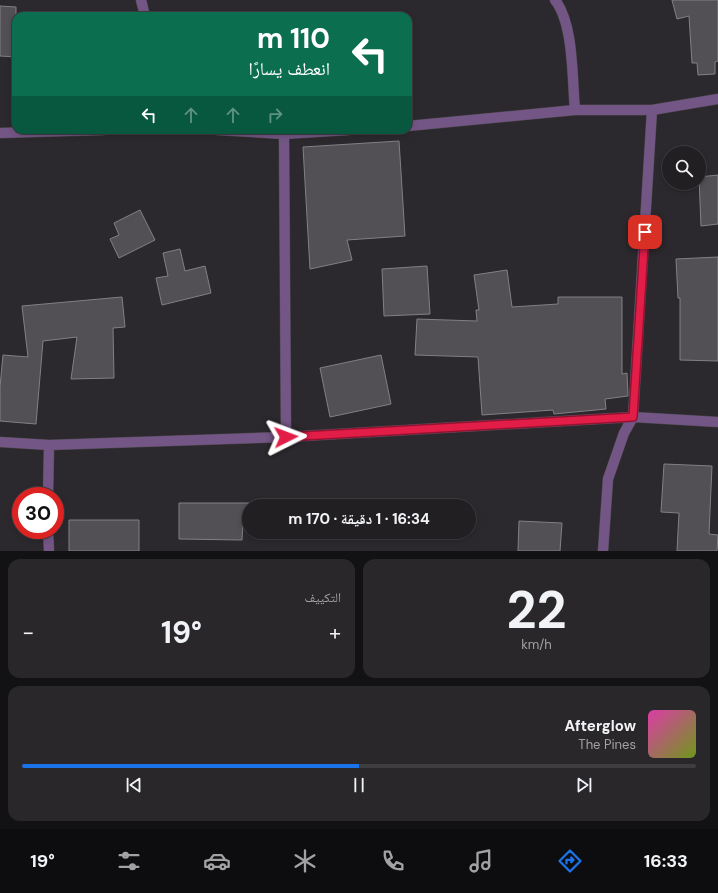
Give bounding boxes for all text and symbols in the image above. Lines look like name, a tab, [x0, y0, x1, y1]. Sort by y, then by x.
text: 110 m	[257, 20, 330, 57]
icon: left	[344, 28, 396, 80]
text: انعطف يسارًا	[249, 57, 330, 81]
icon: left	[138, 104, 160, 126]
icon: ahead	[180, 104, 202, 126]
icon: ahead	[222, 104, 244, 126]
icon: right	[264, 104, 286, 126]
map controls	[662, 146, 706, 190]
button: search	[662, 146, 706, 190]
pin	[628, 215, 662, 249]
icon: arrive	[634, 221, 656, 243]
position arrow	[265, 416, 307, 458]
speed limit sign: 30	[12, 487, 64, 539]
text: 16:34 · 1 دقيقة · 170 m	[288, 509, 430, 529]
text: 22	[507, 576, 567, 644]
text: التكييف	[305, 589, 341, 606]
text: 19°	[161, 613, 202, 652]
text: −	[22, 618, 34, 647]
text: +	[329, 618, 341, 647]
text: km/h	[521, 636, 552, 653]
text: Afterglow	[564, 716, 636, 736]
text: The Pines	[578, 736, 636, 753]
icon: previous	[123, 774, 145, 796]
icon: pause	[348, 774, 370, 796]
icon: next	[573, 774, 595, 796]
icon: filters	[115, 847, 143, 875]
icon: car	[203, 847, 231, 875]
icon: climate	[291, 847, 319, 875]
icon: phone	[379, 847, 407, 875]
icon: music	[467, 847, 495, 875]
icon: directions	[556, 847, 584, 875]
text: 19°	[30, 849, 55, 873]
text: 16:33	[644, 849, 688, 873]

